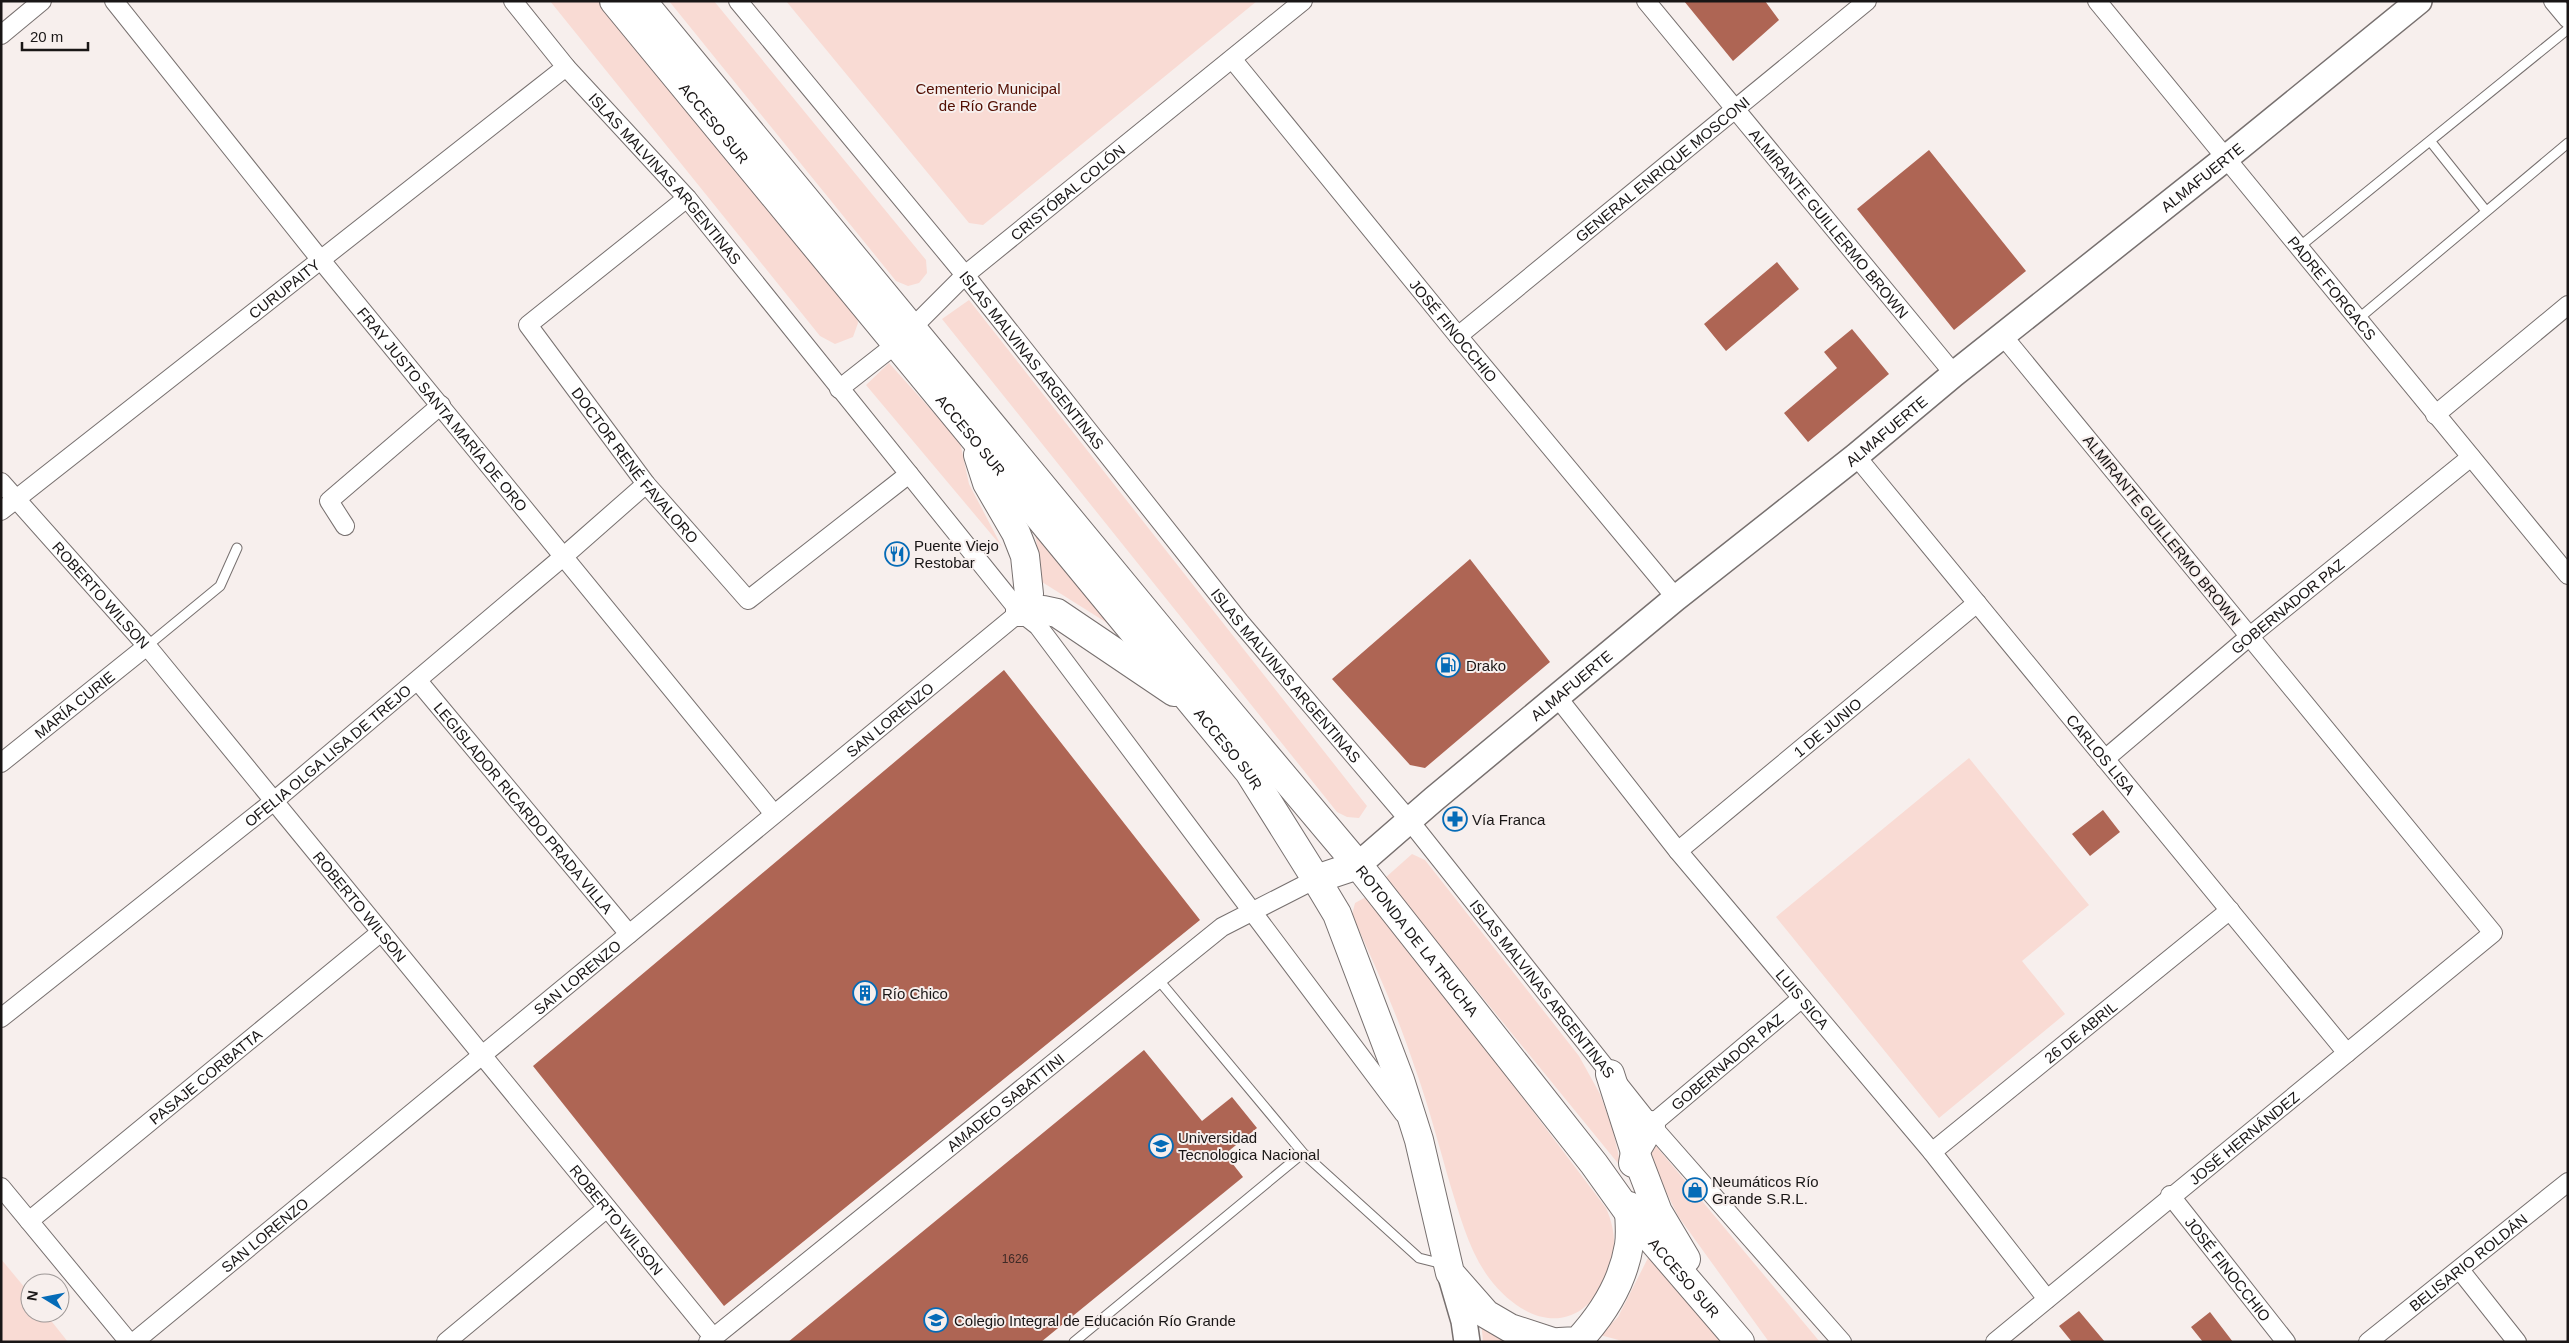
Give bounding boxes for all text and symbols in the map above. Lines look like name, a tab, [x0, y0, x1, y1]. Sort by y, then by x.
scale bar	[22, 20, 89, 52]
text: 20 m	[30, 28, 63, 45]
street label: ACCESO SUR	[676, 79, 753, 167]
park label: Cementerio Municipal de Río Grande	[915, 80, 1061, 114]
street label: ISLAS MALVINAS ARGENTINAS	[586, 89, 745, 267]
street label: GENERAL ENRIQUE MOSCONI	[1572, 93, 1753, 245]
street label: ALMIRANTE GUILLERMO BROWN	[1746, 125, 1912, 321]
street label: ALMAFUERTE	[2157, 139, 2247, 215]
street label: CRISTÓBAL COLÓN	[1007, 141, 1128, 243]
street label: PADRE FORGACS	[2285, 233, 2380, 343]
street label: CURUPAITY	[245, 255, 323, 322]
street label: ISLAS MALVINAS ARGENTINAS	[956, 267, 1108, 452]
street label: JOSÉ FINOCCHIO	[1407, 276, 1501, 385]
street label: FRAY JUSTO SANTA MARÍA DE ORO	[354, 304, 531, 514]
street label: DOCTOR RENÉ FAVALORO	[569, 384, 702, 546]
street label: ACCESO SUR	[933, 391, 1010, 479]
street label: ALMAFUERTE	[1842, 392, 1930, 469]
street label: ALMIRANTE GUILLERMO BROWN	[2080, 431, 2244, 629]
place label: Puente Viejo Restobar	[914, 537, 999, 571]
street label: ROBERTO WILSON	[49, 538, 153, 652]
restaurant icon: Puente Viejo Restobar	[884, 541, 910, 567]
street label: GOBERNADOR PAZ	[2227, 555, 2347, 657]
street label: ISLAS MALVINAS ARGENTINAS	[1208, 585, 1364, 766]
street label: ALMAFUERTE	[1527, 646, 1615, 724]
fuel station icon: Drako	[1435, 652, 1461, 678]
place label: Drako	[1466, 657, 1506, 674]
street label: MARÍA CURIE	[31, 667, 118, 741]
street label: SAN LORENZO	[843, 679, 937, 760]
street label: OFELIA OLGA LISA DE TREJO	[241, 681, 414, 830]
street label: 1 DE JUNIO	[1790, 694, 1865, 760]
street label: LEGISLADOR RICARDO PRADA VILLA	[431, 699, 617, 917]
street label: ACCESO SUR	[1191, 704, 1266, 793]
street label: CARLOS LISA	[2063, 711, 2139, 798]
pharmacy icon: Vía Franca	[1442, 806, 1468, 832]
place label: Vía Franca	[1472, 811, 1546, 828]
street label: ROBERTO WILSON	[310, 848, 410, 965]
street label: ROTONDA DE LA TRUCHA	[1353, 862, 1482, 1019]
street label: ISLAS MALVINAS ARGENTINAS	[1467, 896, 1619, 1081]
street label: SAN LORENZO	[530, 936, 624, 1018]
street label: LUIS SICA	[1773, 966, 1833, 1032]
building icon: Río Chico	[852, 980, 878, 1006]
place label: Río Chico	[882, 985, 948, 1002]
street label: 26 DE ABRIL	[2041, 997, 2120, 1066]
street label: GOBERNADOR PAZ	[1667, 1009, 1786, 1113]
street label: PASAJE CORBATTA	[146, 1025, 265, 1127]
street label: AMADEO SABATTINI	[943, 1050, 1067, 1154]
street label: JOSÉ HERNÁNDEZ	[2186, 1088, 2302, 1188]
place label: Universidad Tecnologica Nacional	[1178, 1129, 1320, 1163]
school or university icon: Universidad Tecnologica Nacional	[1148, 1133, 1174, 1159]
street label: ROBERTO WILSON	[567, 1161, 667, 1278]
place label: Neumáticos Río Grande S.R.L.	[1712, 1173, 1819, 1207]
shop icon: Neumáticos Río Grande S.R.L.	[1682, 1177, 1708, 1203]
street label: SAN LORENZO	[218, 1194, 311, 1275]
street label: BELISARIO ROLDÁN	[2406, 1210, 2530, 1314]
street label: JOSÉ FINOCCHIO	[2182, 1213, 2274, 1324]
street label: ACCESO SUR	[1646, 1234, 1723, 1321]
house number: 1626	[1002, 1252, 1029, 1266]
north arrow	[20, 1273, 70, 1323]
text: N	[23, 1289, 41, 1302]
school or university icon: Colegio Integral de Educación Río Grande	[923, 1307, 949, 1333]
place label: Colegio Integral de Educación Río Grande	[954, 1312, 1236, 1329]

